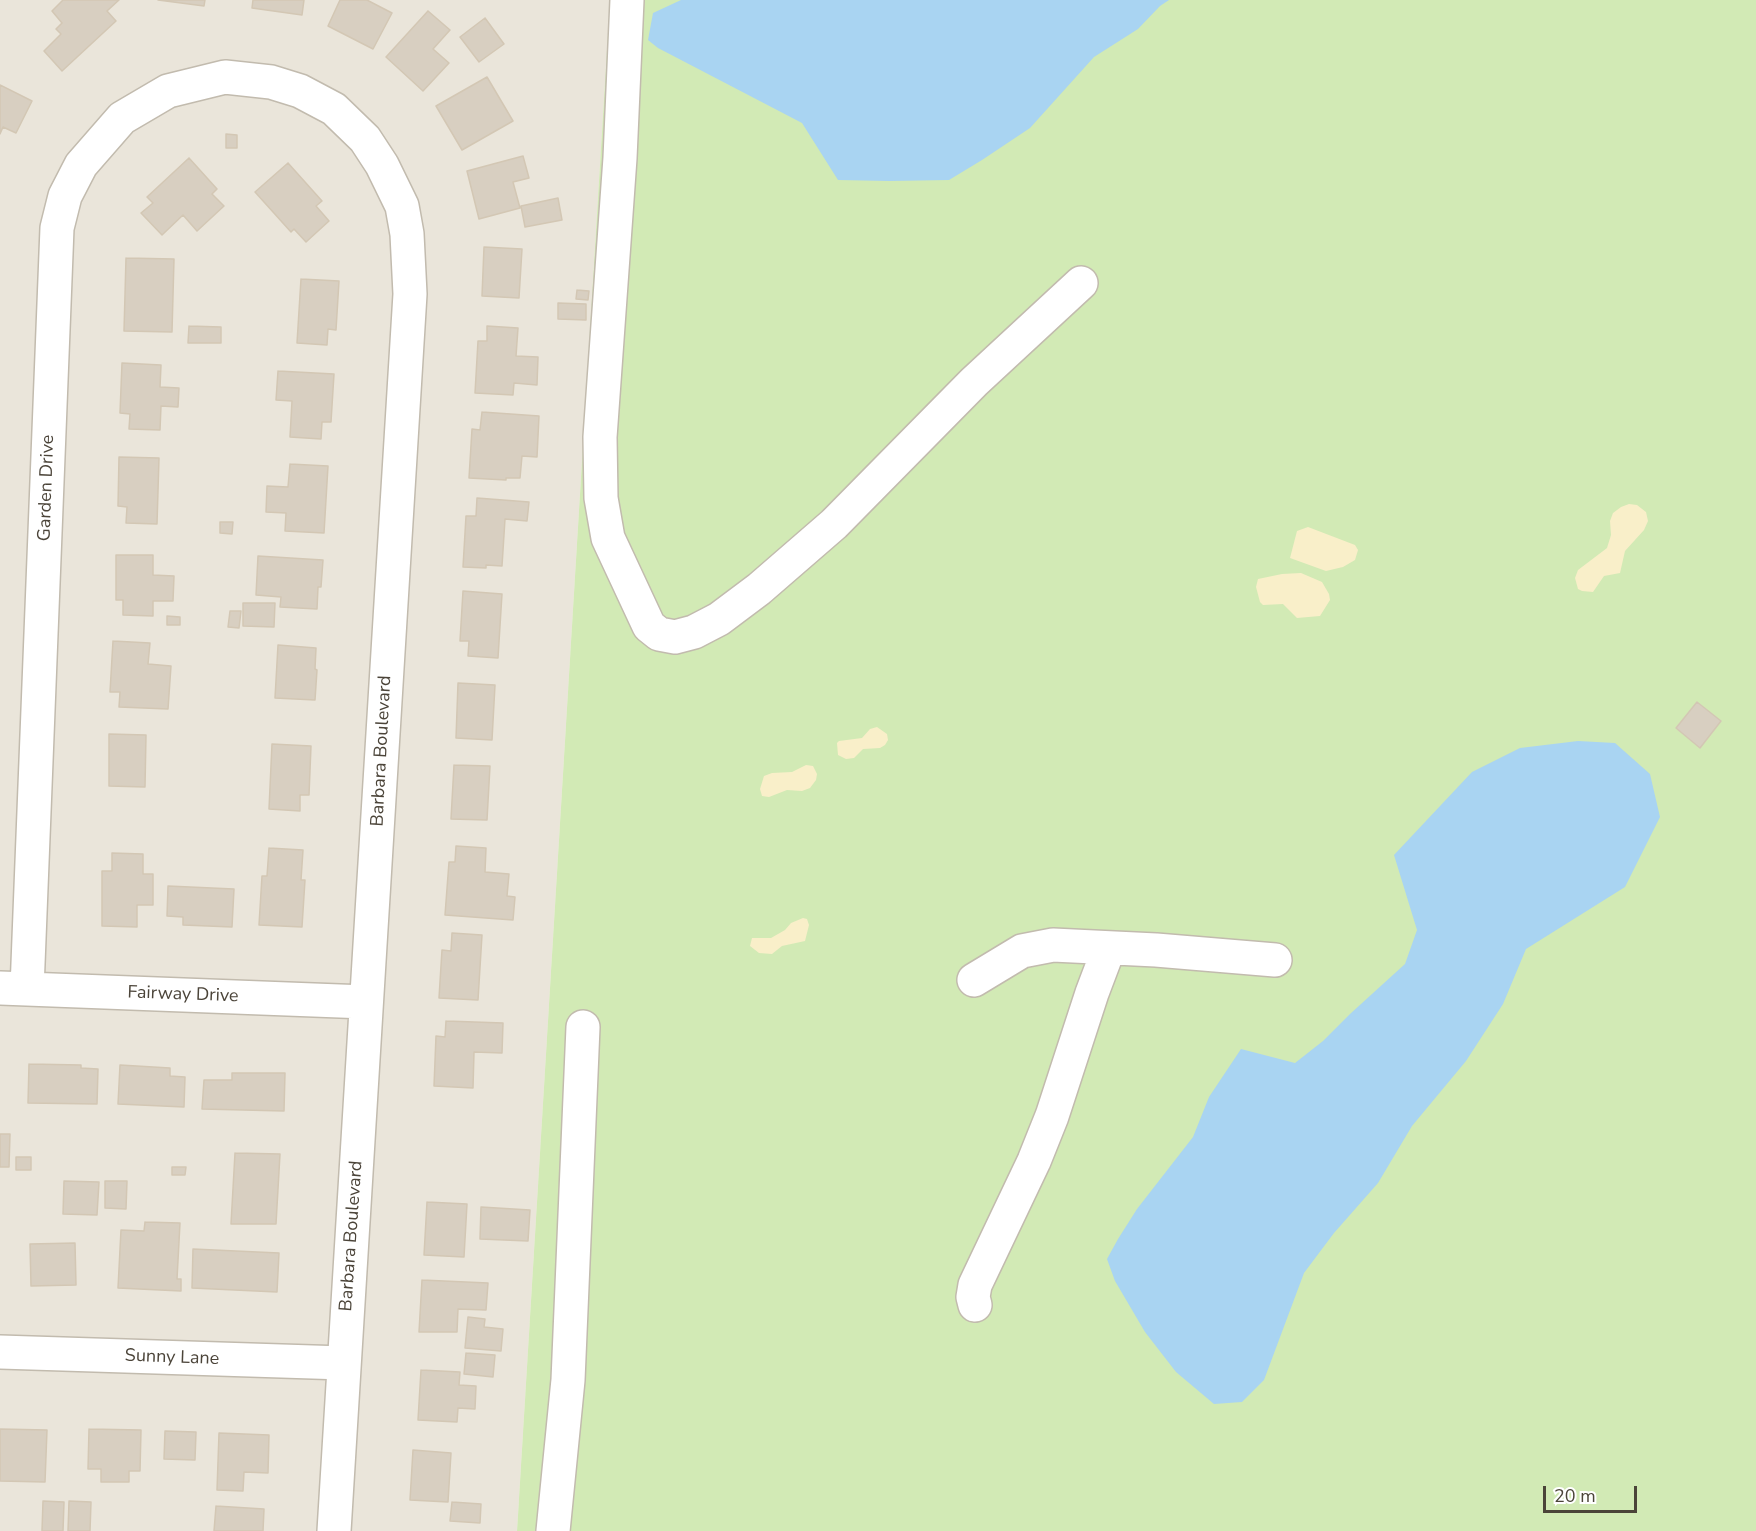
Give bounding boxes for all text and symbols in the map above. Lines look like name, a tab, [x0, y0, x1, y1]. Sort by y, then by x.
street label: Garden Drive	[34, 434, 60, 542]
street label: Barbara Boulevard	[367, 675, 397, 827]
street label: Fairway Drive	[127, 982, 239, 1008]
street label: Barbara Boulevard	[336, 1160, 368, 1312]
street label: Sunny Lane	[124, 1346, 220, 1370]
scale bar	[1546, 1474, 1640, 1512]
text: 20 m	[1554, 1484, 1596, 1508]

